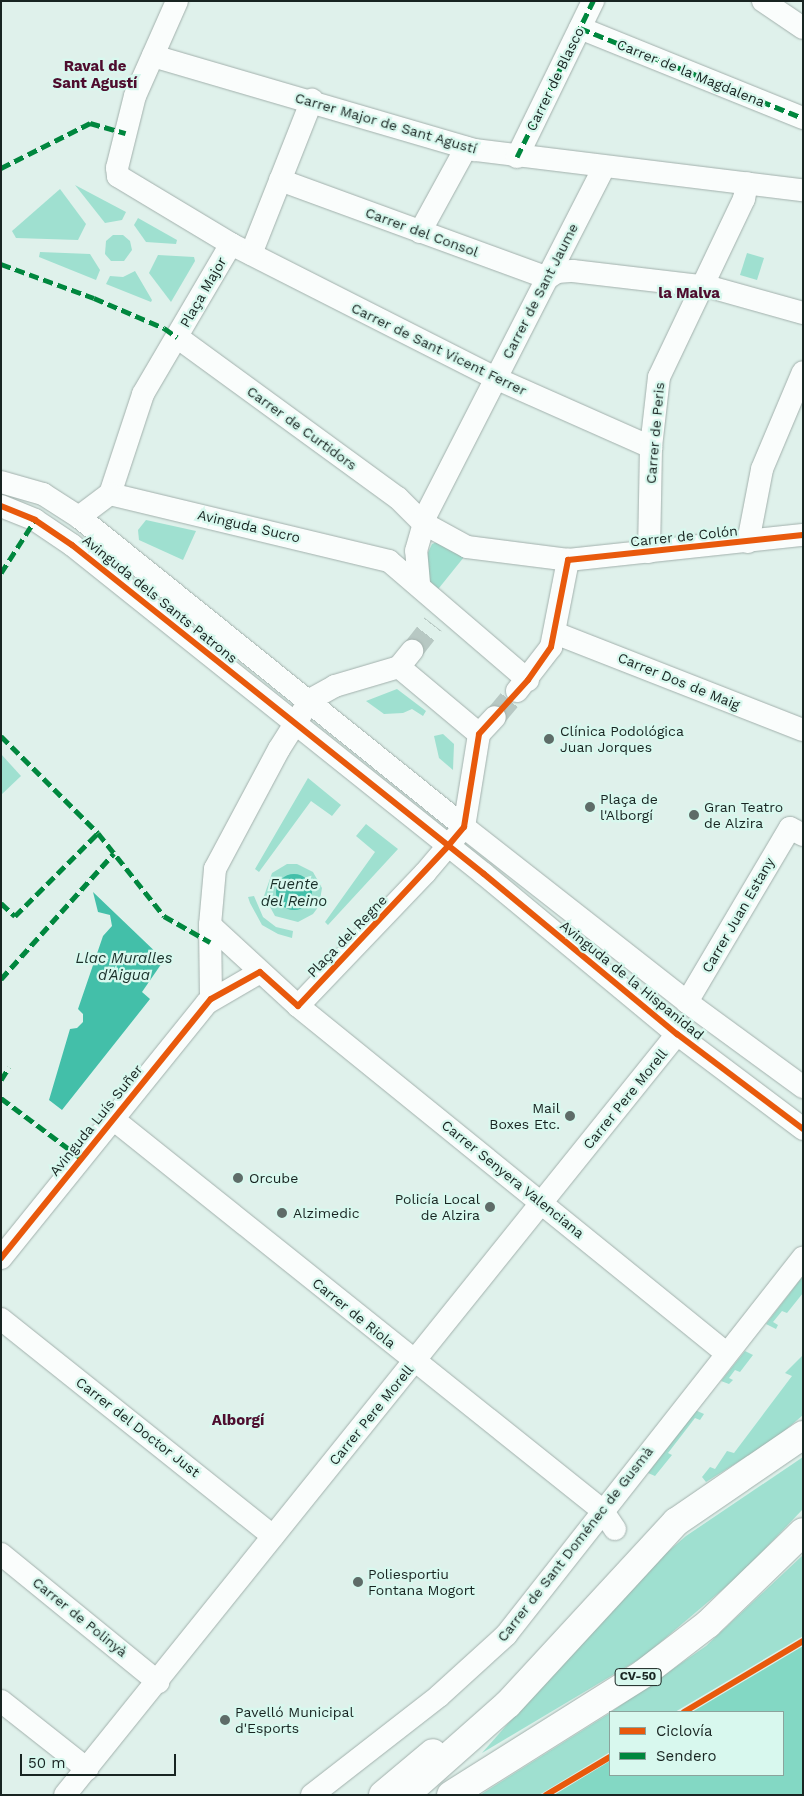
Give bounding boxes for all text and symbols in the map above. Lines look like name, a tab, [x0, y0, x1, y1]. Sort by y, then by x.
street label: Carrer de Blasco	[522, 24, 588, 134]
street label: Carrer de la Magdalena	[614, 35, 768, 111]
district label: Raval de Sant Agustí	[52, 57, 138, 92]
street label: Carrer Major de Sant Agustí	[293, 89, 479, 157]
street label: Carrer del Consol	[363, 204, 481, 260]
street label: Carrer de Sant Jaume	[498, 220, 582, 362]
street label: Plaça Major	[176, 254, 230, 330]
district label: la Malva	[658, 285, 720, 303]
street label: Carrer de Sant Vicent Ferrer	[348, 299, 530, 399]
street label: Carrer de Peris	[642, 381, 668, 485]
street label: Carrer de Curtidors	[244, 382, 360, 474]
street label: Avinguda Sucro	[196, 506, 302, 546]
street label: Carrer de Colón	[629, 522, 739, 550]
street label: Avinguda dels Sants Patrons	[79, 531, 241, 667]
street label: Carrer Dos de Maig	[615, 649, 743, 713]
place label: Clínica Podológica Juan Jorques	[560, 723, 684, 756]
marker: Clínica Podológica Juan Jorques	[542, 732, 556, 746]
place label: Plaça de l'Alborgí	[600, 791, 658, 824]
place label: Gran Teatro de Alzira	[704, 799, 783, 832]
marker: Plaça de l'Alborgí	[584, 801, 596, 813]
marker: Gran Teatro de Alzira	[688, 809, 700, 821]
street label: Carrer Juan Estany	[698, 854, 778, 976]
water label: Fuente del Reino	[260, 875, 328, 910]
street label: Plaça del Regne	[303, 891, 391, 981]
street label: Avinguda de la Hispanidad	[557, 917, 707, 1043]
water label: Llac Muralles d'Aigua	[75, 949, 173, 984]
street label: Carrer Pere Morell	[579, 1045, 671, 1153]
street label: Avinguda Luís Suñer	[46, 1061, 146, 1179]
place label: Mail Boxes Etc.	[489, 1100, 560, 1132]
marker: Mail Boxes Etc.	[564, 1110, 576, 1122]
street label: Carrer Senyera Valenciana	[438, 1116, 588, 1242]
place label: Orcube	[249, 1170, 298, 1186]
marker: Orcube	[231, 1171, 245, 1185]
place label: Policía Local de Alzira	[394, 1191, 480, 1224]
marker: Policía Local de Alzira	[484, 1201, 496, 1213]
place label: Alzimedic	[293, 1205, 359, 1221]
marker: Alzimedic	[275, 1206, 289, 1220]
street label: Carrer de Riola	[309, 1274, 399, 1352]
street label: Carrer Pere Morell	[325, 1361, 417, 1469]
street label: Carrer del Doctor Just	[72, 1373, 204, 1481]
district label: Alborgí	[212, 1412, 264, 1430]
street label: Carrer de Sant Doménec de Gusmà	[494, 1443, 656, 1645]
place label: Poliesportiu Fontana Mogort	[368, 1566, 475, 1598]
street label: Carrer de Polinyà	[29, 1574, 131, 1660]
marker: Poliesportiu Fontana Mogort	[352, 1576, 364, 1588]
road number: CV-50	[614, 1668, 662, 1686]
place label: Pavelló Municipal d'Esports	[235, 1704, 354, 1736]
legend	[609, 1711, 784, 1776]
marker: Pavelló Municipal d'Esports	[219, 1714, 231, 1726]
text: Ciclovía	[656, 1722, 713, 1740]
scale bar	[22, 1744, 179, 1776]
text: Sendero	[656, 1747, 717, 1765]
text: 50 m	[28, 1754, 65, 1772]

